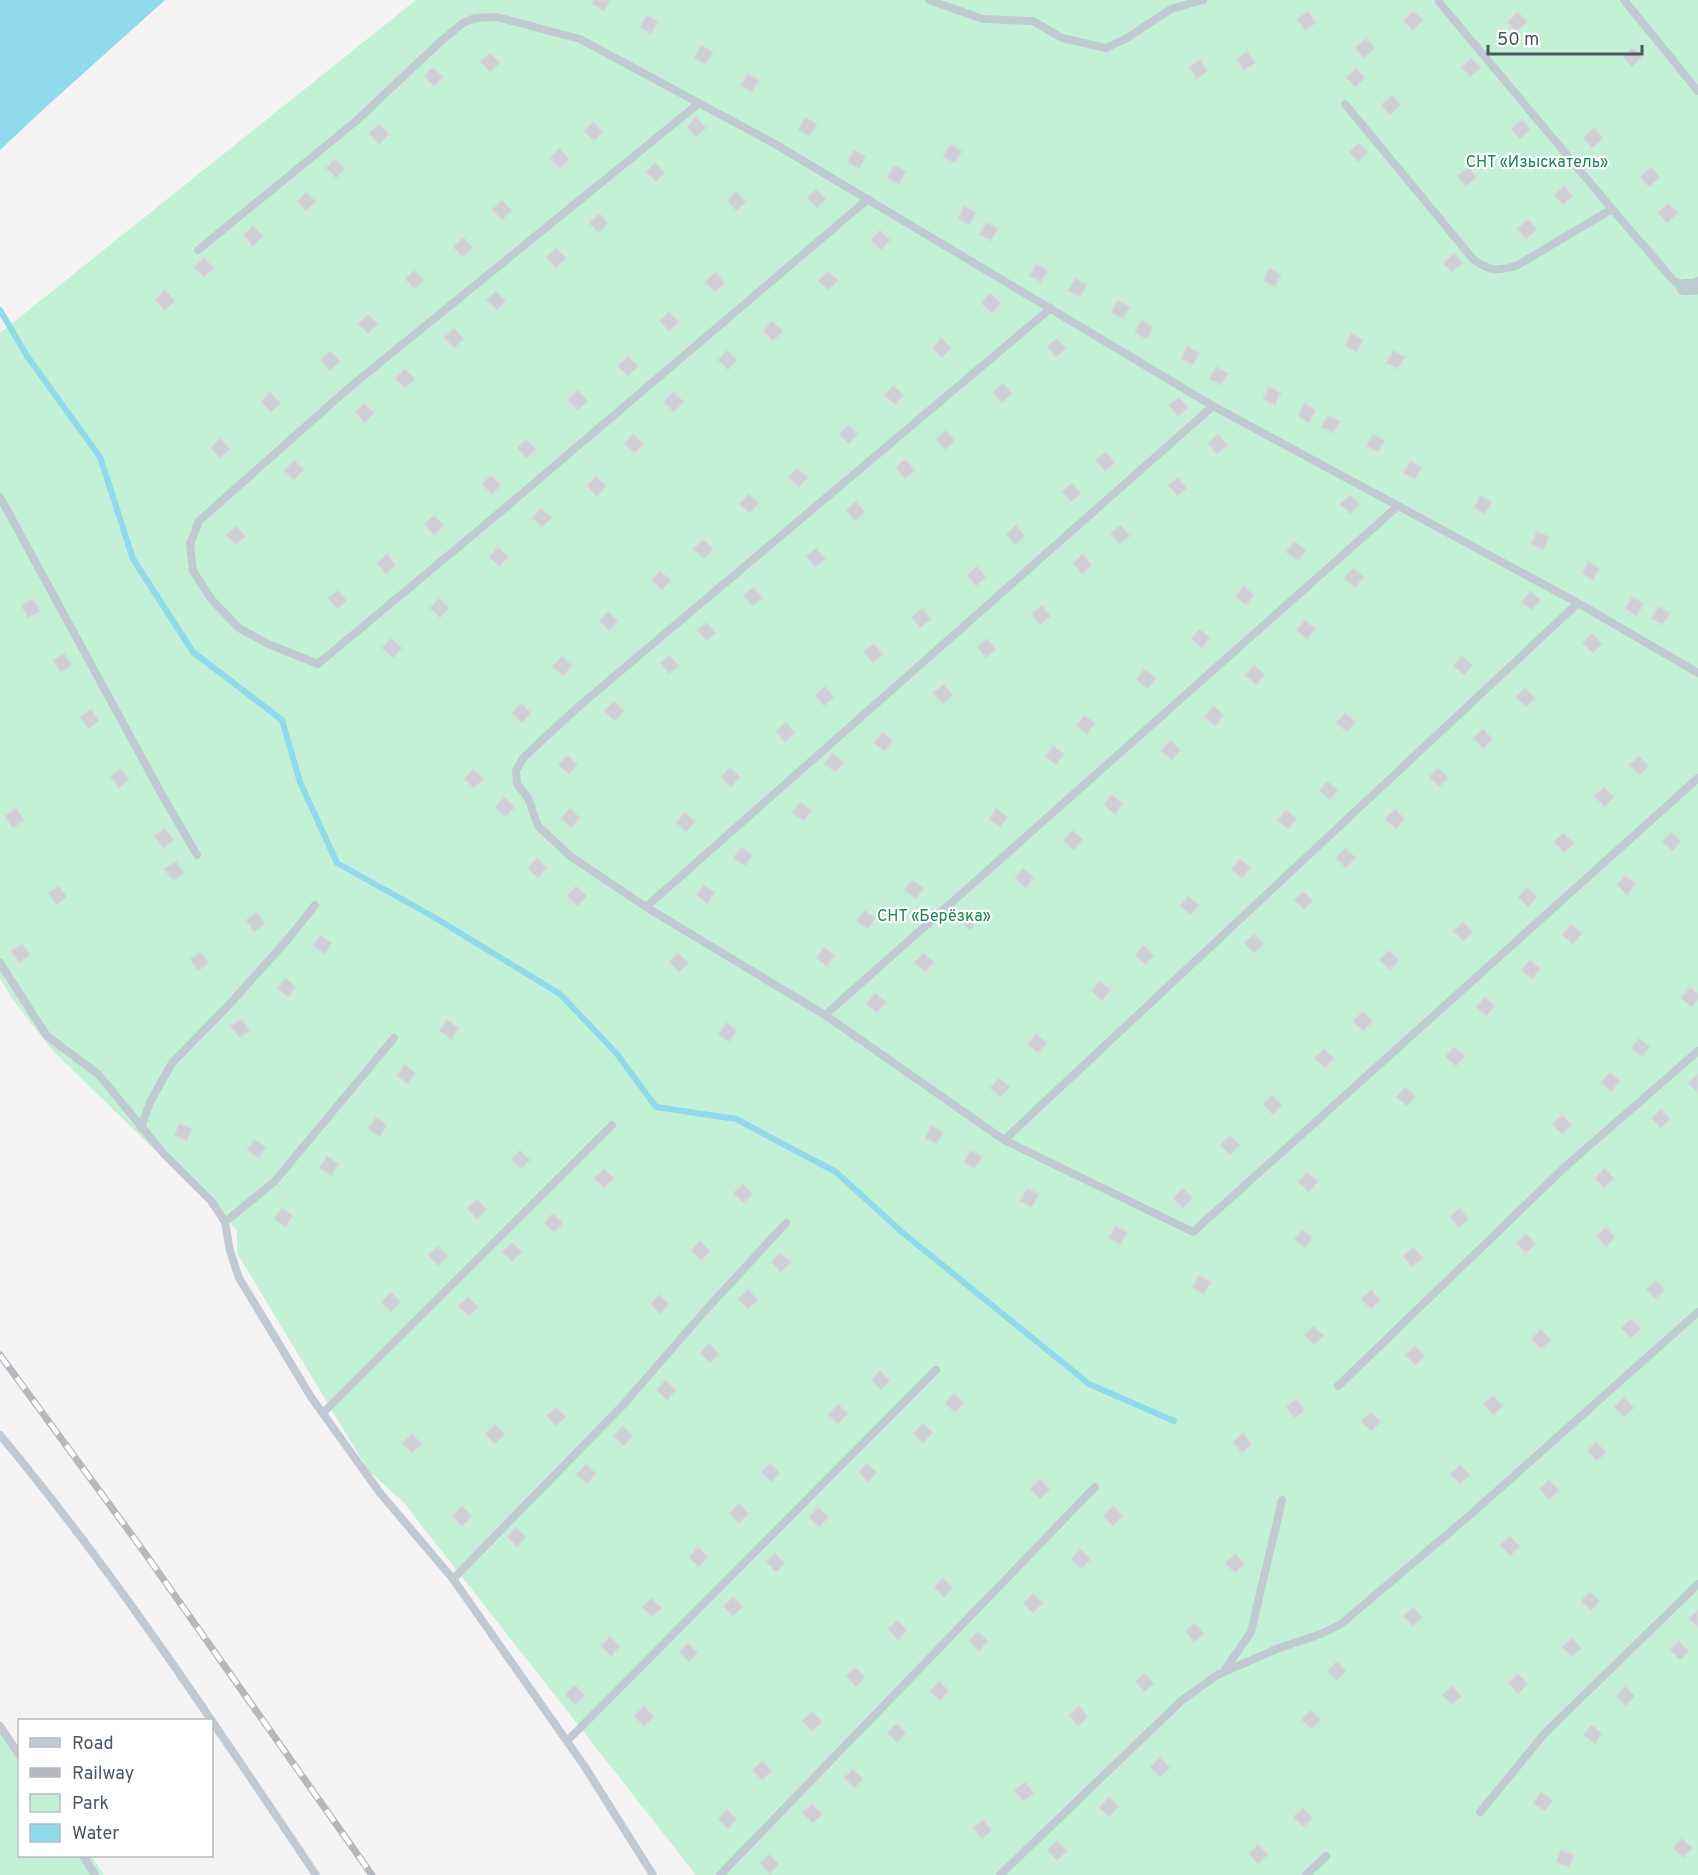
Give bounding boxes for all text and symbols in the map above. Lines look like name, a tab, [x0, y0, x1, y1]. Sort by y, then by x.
scale bar	[1488, 18, 1642, 56]
text: 50 m	[1497, 29, 1539, 52]
park label: СНТ «Изыскатель»	[1466, 153, 1608, 173]
park label: СНТ «Берёзка»	[877, 907, 991, 927]
legend	[18, 1719, 213, 1857]
text: Road	[72, 1733, 114, 1756]
text: Railway	[72, 1763, 134, 1786]
text: Park	[72, 1793, 109, 1816]
text: Water	[72, 1823, 119, 1846]

